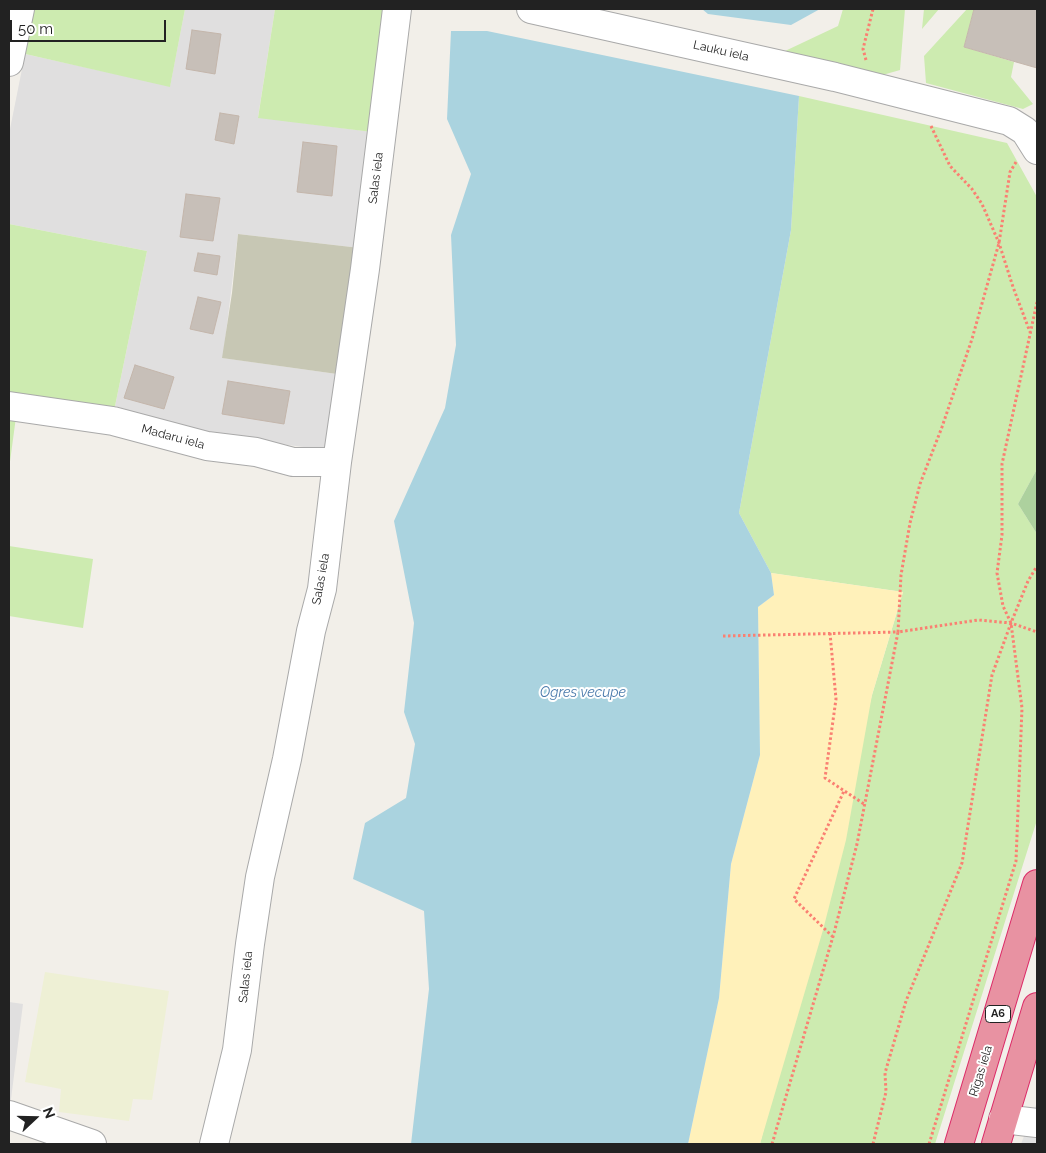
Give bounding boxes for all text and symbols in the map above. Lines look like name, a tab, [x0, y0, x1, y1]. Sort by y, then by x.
scale bar	[12, 10, 169, 42]
text: 50 m	[18, 20, 53, 38]
street label: Lauku iela	[692, 38, 750, 64]
street label: Salas iela	[366, 151, 386, 205]
street label: Madaru iela	[140, 422, 206, 452]
street label: Salas iela	[309, 552, 333, 606]
water label: Ogres vecupe	[540, 685, 626, 701]
street label: Salas iela	[236, 950, 256, 1004]
road number: A6	[986, 1006, 1010, 1022]
street label: Rīgas iela	[966, 1044, 996, 1098]
north arrow	[10, 1093, 60, 1143]
text: N	[40, 1105, 58, 1120]

